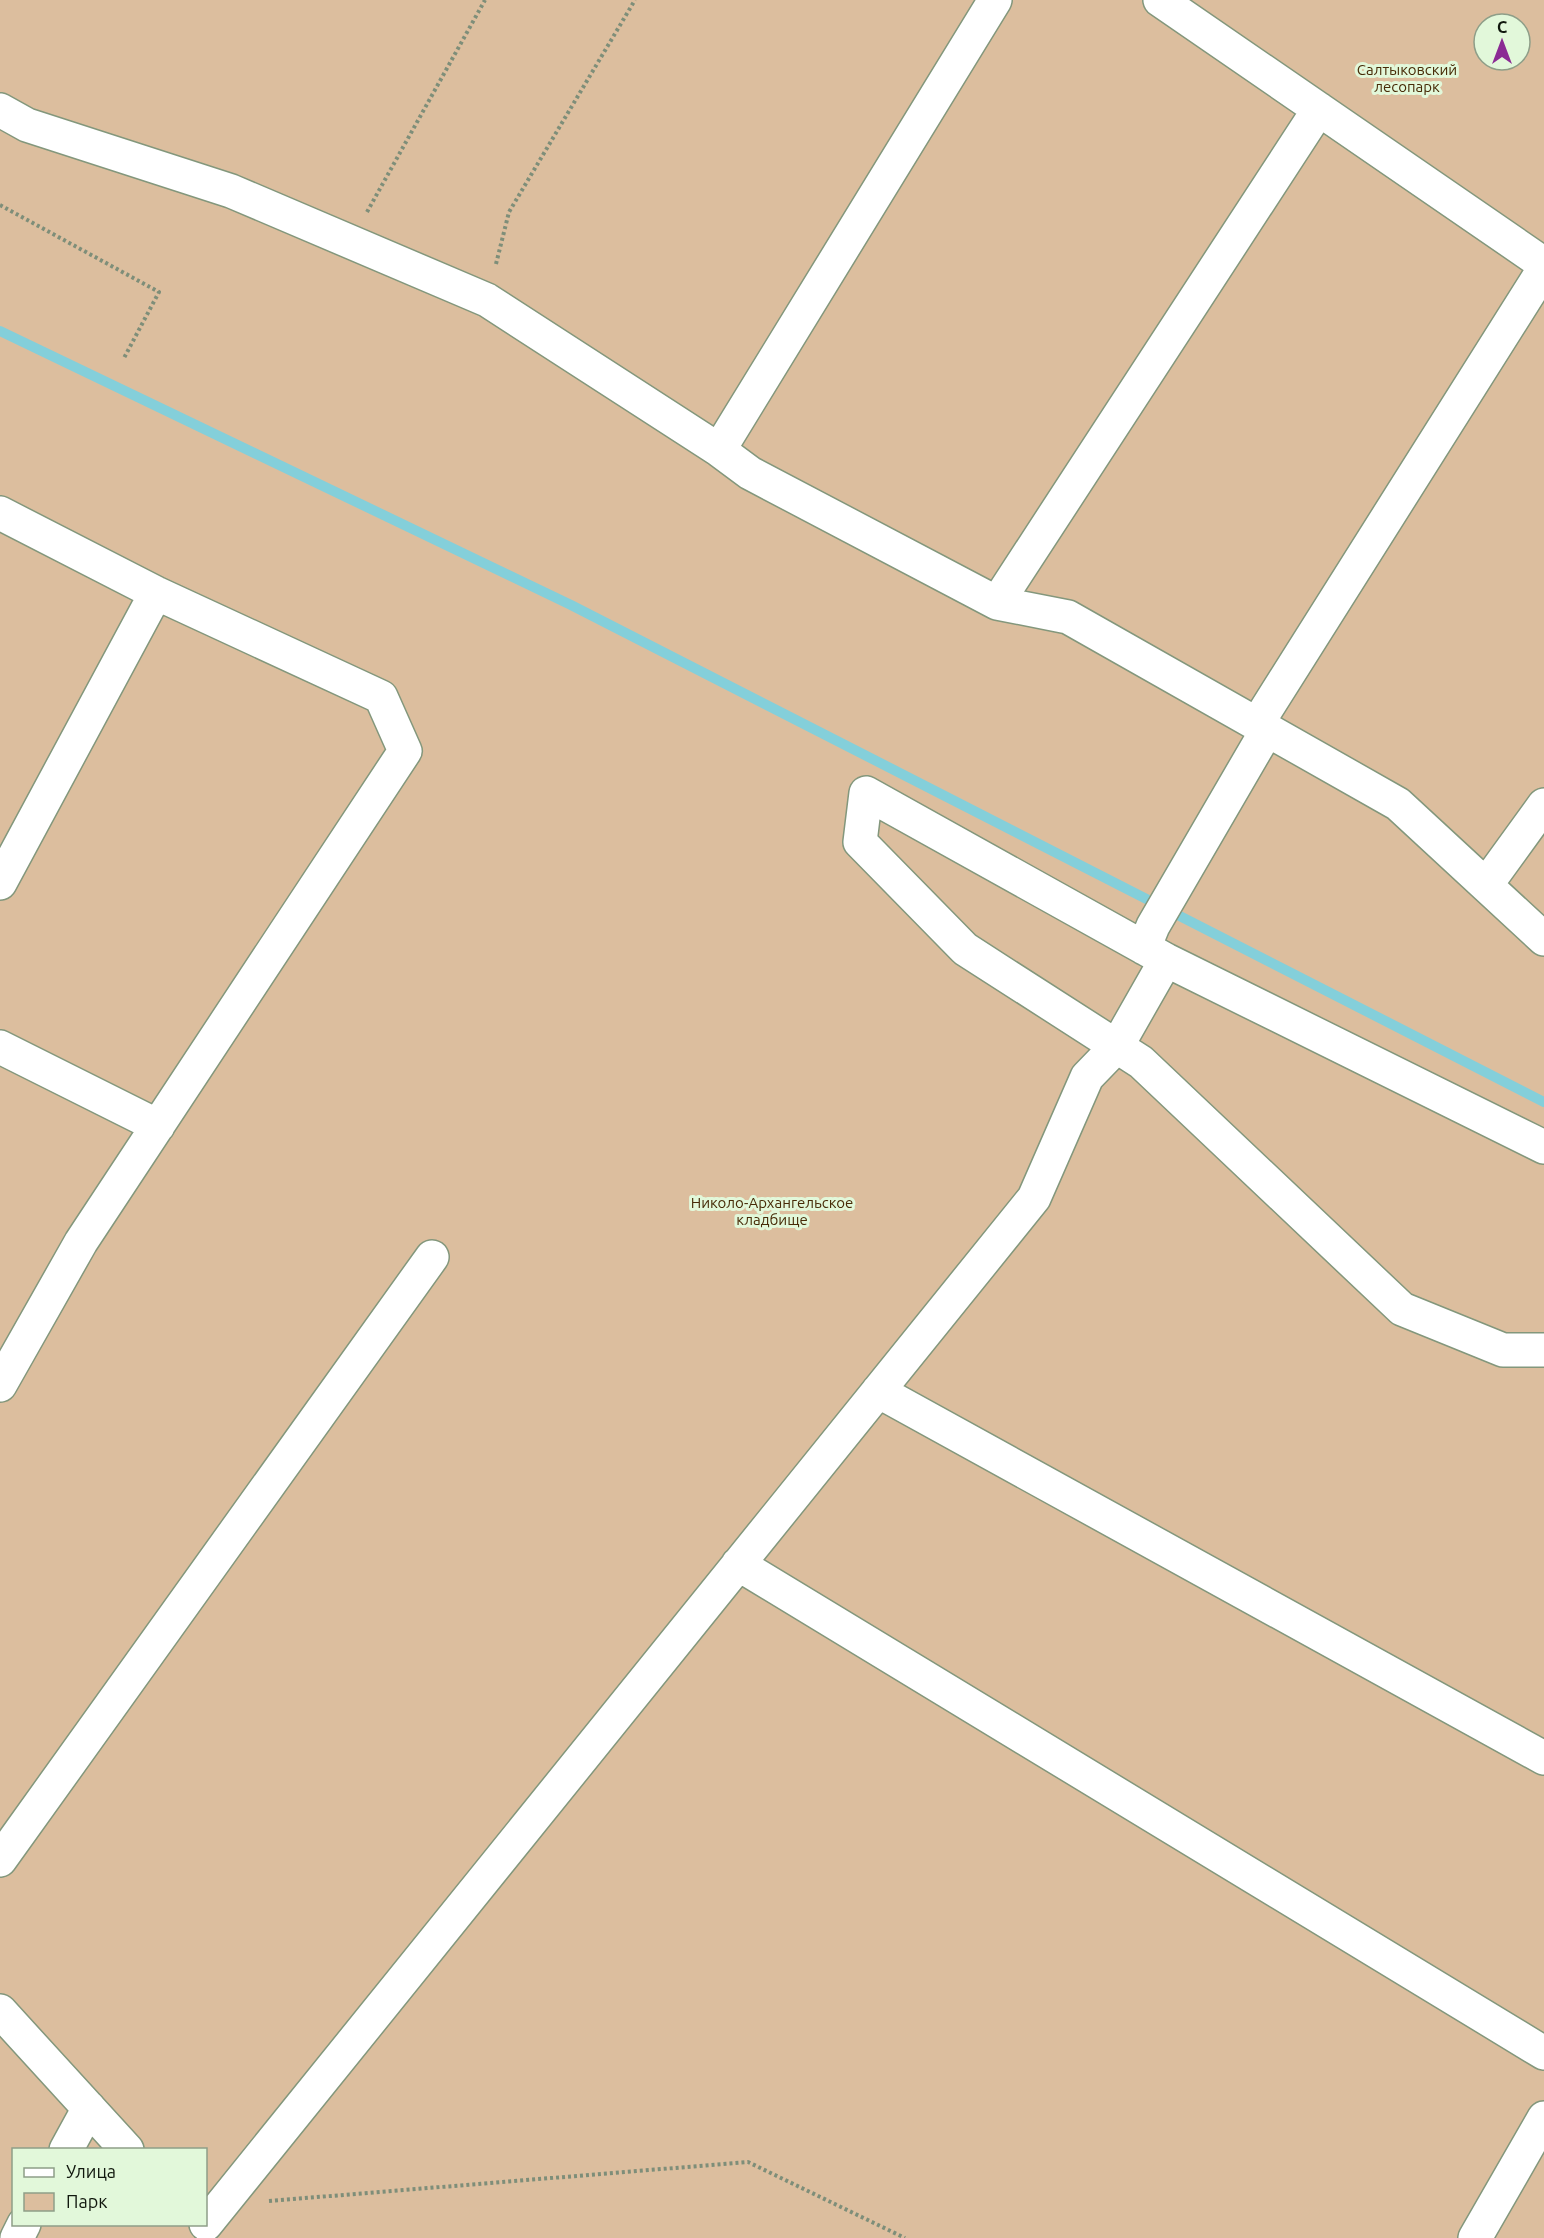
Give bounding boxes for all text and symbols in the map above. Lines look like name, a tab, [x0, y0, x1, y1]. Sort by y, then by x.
north arrow	[1472, 12, 1532, 72]
text: С	[1497, 18, 1507, 36]
park label: Салтыковский лесопарк	[1357, 61, 1457, 95]
park label: Николо-Архангельское кладбище	[691, 1194, 853, 1228]
legend	[12, 2148, 207, 2226]
text: Улица	[66, 2161, 116, 2181]
text: Парк	[66, 2191, 107, 2211]

